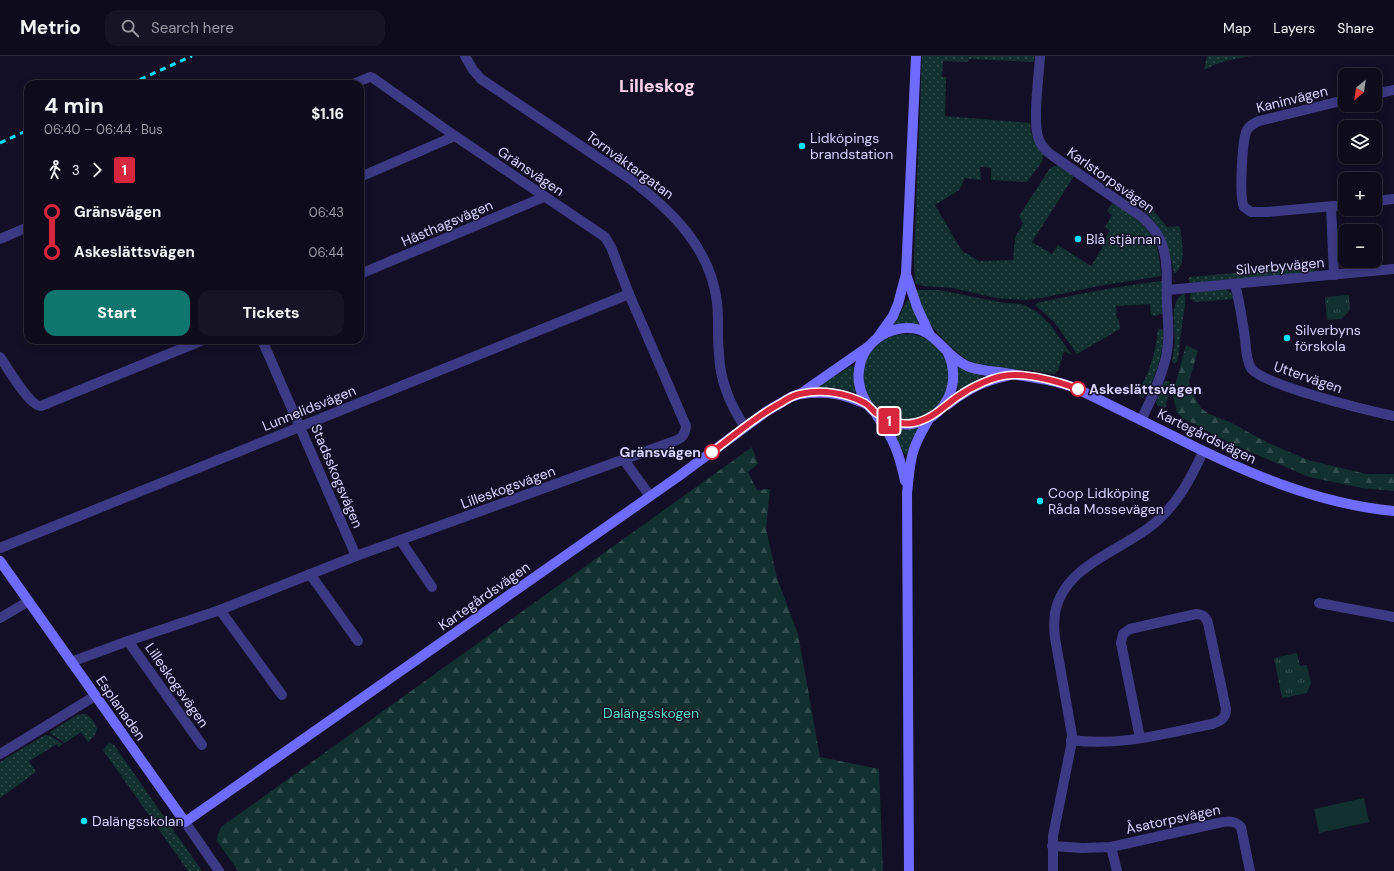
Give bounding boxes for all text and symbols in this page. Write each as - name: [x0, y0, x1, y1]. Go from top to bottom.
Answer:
- search box: [105, 10, 385, 46]
- text: Metrio: [20, 15, 81, 40]
- icon: search: [119, 17, 141, 39]
- text: Search here: [151, 18, 234, 38]
- text: Map: [1223, 19, 1251, 37]
- text: Layers: [1273, 19, 1315, 37]
- text: Share: [1337, 19, 1374, 37]
- north arrow: [1338, 68, 1382, 112]
- map controls: [1338, 68, 1382, 268]
- district label: Lilleskog: [619, 74, 695, 98]
- street label: Kaninvägen: [1254, 81, 1330, 117]
- text: 4 min: [44, 91, 104, 120]
- text: $1.16: [311, 104, 344, 124]
- button: layers: [1338, 120, 1382, 164]
- text: 06:40 – 06:44 · Bus: [44, 121, 163, 138]
- street label: Tornväktargatan: [583, 127, 677, 203]
- place label: Lidköpings brandstation: [810, 129, 893, 163]
- marker: Lidköpings brandstation: [797, 141, 807, 151]
- street label: Gränsvägen: [494, 142, 568, 200]
- street label: Karlstorpsvägen: [1064, 143, 1158, 217]
- icon: walk: [44, 159, 66, 181]
- icon: forward: [86, 159, 108, 181]
- text: 1: [122, 161, 127, 179]
- text: 3: [72, 162, 80, 179]
- button: +: [1338, 172, 1382, 216]
- street label: Hästhagsvägen: [399, 196, 495, 250]
- text: Gränsvägen: [74, 202, 161, 222]
- text: 06:43: [309, 204, 344, 221]
- button: −: [1338, 224, 1382, 268]
- place label: Blå stjärnan: [1086, 230, 1161, 248]
- marker: Blå stjärnan: [1073, 234, 1083, 244]
- text: Askeslättsvägen: [74, 242, 195, 262]
- text: 06:44: [309, 244, 344, 261]
- street label: Silverbyvägen: [1235, 253, 1325, 279]
- button: Start: [44, 290, 190, 336]
- button: Tickets: [198, 290, 344, 336]
- place label: Silverbyns förskola: [1295, 321, 1361, 355]
- marker: Silverbyns förskola: [1282, 333, 1292, 343]
- street label: Uttervägen: [1271, 357, 1345, 397]
- place label: Askeslättsvägen: [1089, 380, 1202, 398]
- street label: Lunnelidsvägen: [260, 381, 358, 435]
- marker: Askeslättsvägen: [1070, 381, 1086, 397]
- street label: Kartegårdsvägen: [1155, 404, 1259, 468]
- line badge: 1: [876, 408, 902, 434]
- text: 1: [886, 412, 892, 430]
- street label: Stadsskogsvägen: [307, 421, 367, 531]
- place label: Gränsvägen: [620, 443, 701, 461]
- marker: Gränsvägen: [704, 444, 720, 460]
- street label: Lilleskogsvägen: [458, 462, 558, 512]
- place label: Coop Lidköping Råda Mossevägen: [1048, 484, 1164, 518]
- marker: Coop Lidköping Råda Mossevägen: [1035, 496, 1045, 506]
- street label: Kartegårdsvägen: [435, 558, 533, 634]
- street label: Lilleskogsvägen: [141, 639, 213, 731]
- street label: Esplanaden: [92, 672, 150, 744]
- park label: Dalängsskogen: [603, 704, 699, 722]
- street label: Åsatorpsvägen: [1124, 800, 1222, 838]
- place label: Dalängsskolan: [92, 812, 184, 830]
- marker: Dalängsskolan: [79, 816, 89, 826]

